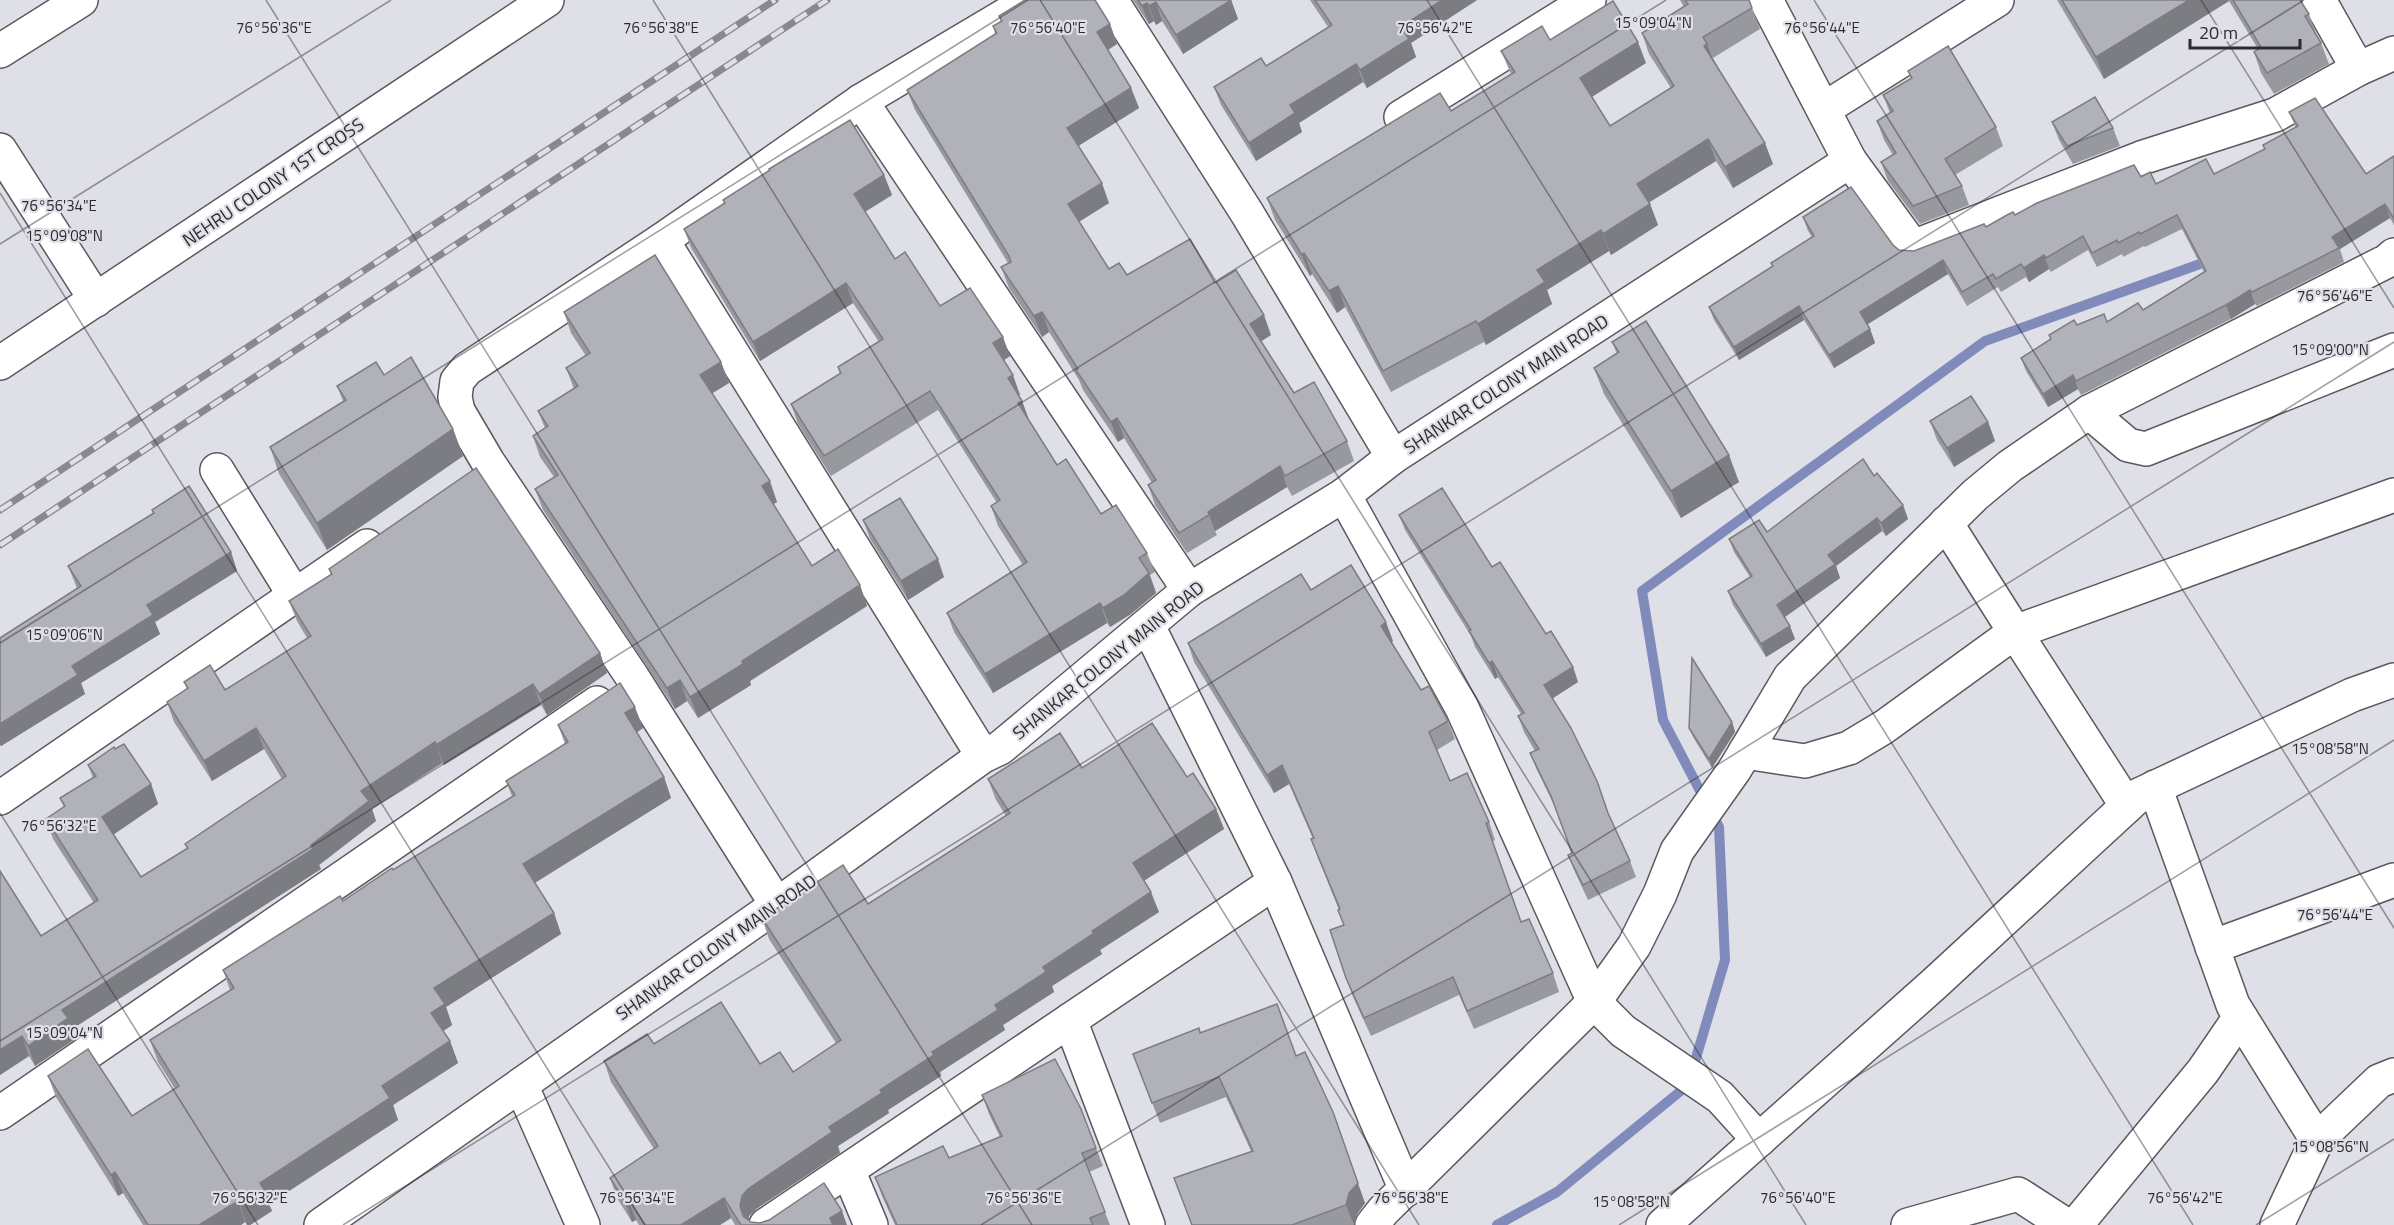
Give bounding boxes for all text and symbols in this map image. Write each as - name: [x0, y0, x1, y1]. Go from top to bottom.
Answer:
- text: 15°09'04"N: [1614, 11, 1692, 34]
- scale bar: [2190, 12, 2300, 50]
- text: 76°56'36"E: [236, 16, 312, 39]
- text: 76°56'38"E: [623, 16, 699, 39]
- text: 76°56'40"E: [1010, 16, 1086, 39]
- text: 76°56'42"E: [1397, 16, 1473, 39]
- text: 76°56'44"E: [1784, 16, 1860, 39]
- text: 20 m: [2199, 19, 2238, 46]
- street label: NEHRU COLONY 1ST CROSS: [177, 111, 369, 253]
- text: 76°56'34"E: [21, 194, 97, 217]
- text: 15°09'08"N: [25, 224, 103, 247]
- text: 76°56'46"E: [2297, 284, 2373, 307]
- street label: SHANKAR COLONY MAIN ROAD: [1398, 307, 1614, 461]
- text: 15°09'00"N: [2291, 338, 2369, 361]
- street label: SHANKAR COLONY MAIN ROAD: [1006, 574, 1210, 746]
- text: 15°09'06"N: [25, 623, 103, 646]
- text: 15°08'58"N: [2291, 737, 2369, 760]
- text: 76°56'32"E: [21, 814, 97, 837]
- street label: SHANKAR COLONY MAIN ROAD: [610, 867, 822, 1027]
- text: 76°56'44"E: [2297, 903, 2373, 926]
- text: 15°09'04"N: [25, 1021, 103, 1044]
- text: 15°08'56"N: [2291, 1135, 2369, 1158]
- text: 76°56'32"E: [212, 1186, 288, 1209]
- text: 76°56'34"E: [599, 1186, 675, 1209]
- text: 76°56'36"E: [986, 1186, 1062, 1209]
- text: 76°56'38"E: [1373, 1186, 1449, 1209]
- text: 76°56'40"E: [1760, 1186, 1836, 1209]
- text: 76°56'42"E: [2147, 1186, 2223, 1209]
- text: 15°08'58"N: [1592, 1190, 1670, 1213]

